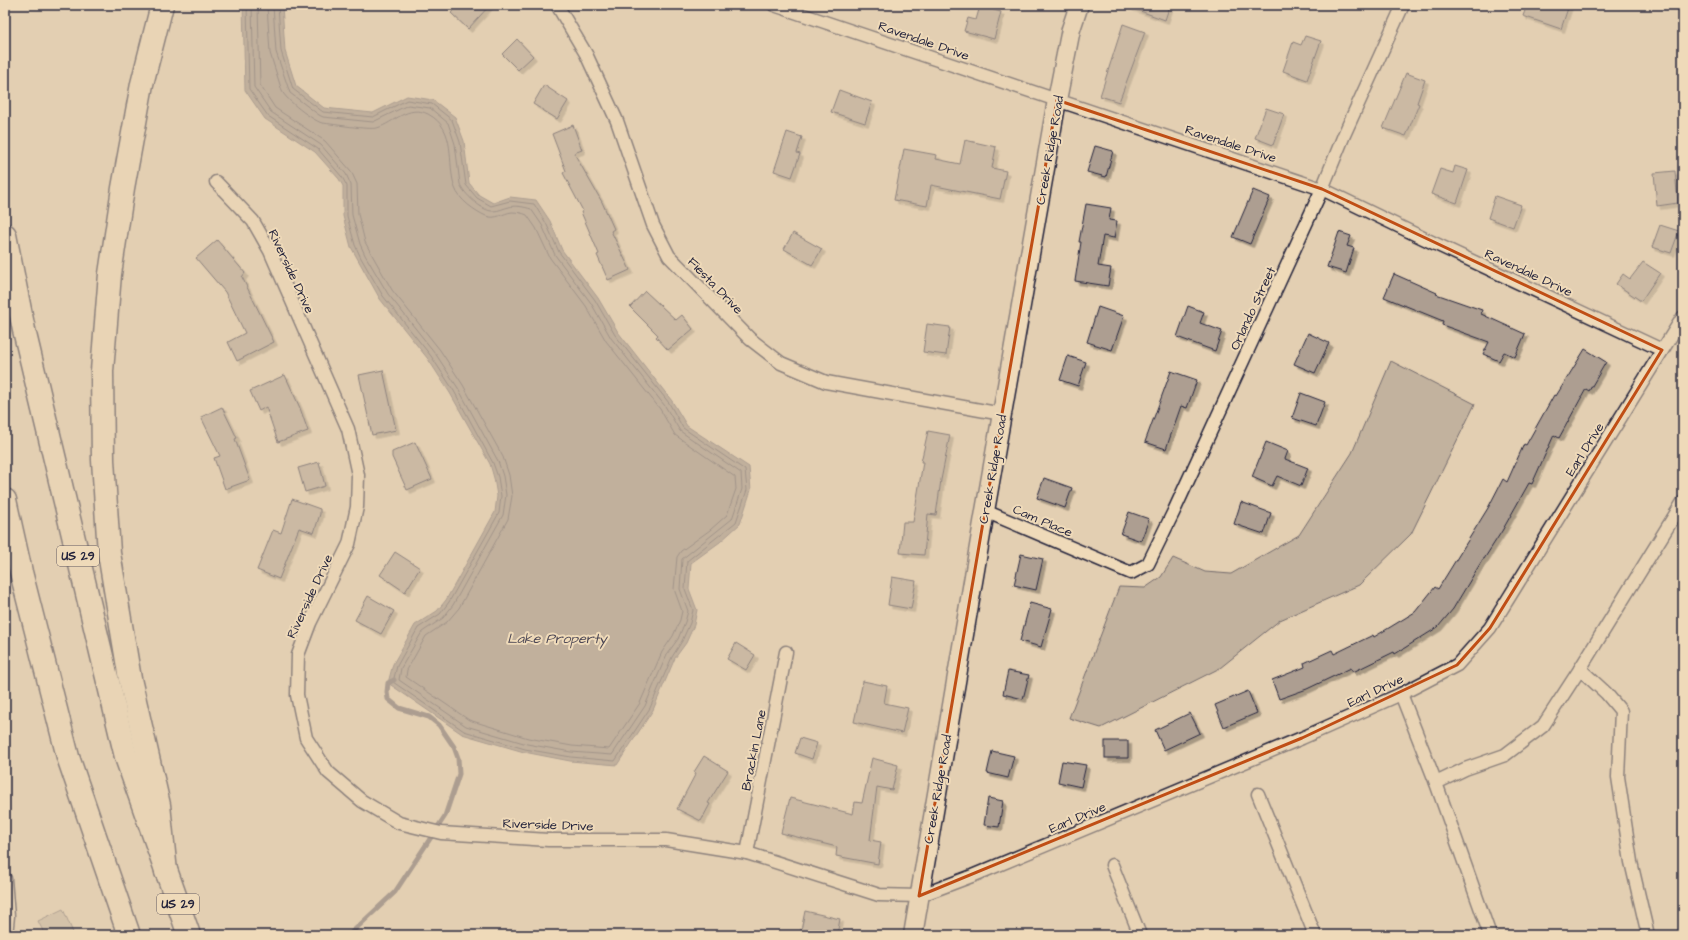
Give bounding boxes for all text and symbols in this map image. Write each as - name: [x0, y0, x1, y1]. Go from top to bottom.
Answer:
- street label: Ravendale Drive: [876, 17, 972, 65]
- street label: Creek Ridge Road: [1032, 94, 1069, 206]
- street label: Ravendale Drive: [1183, 121, 1279, 167]
- street label: Riverside Drive: [264, 226, 318, 316]
- street label: Ravendale Drive: [1482, 245, 1575, 301]
- street label: Fiesta Drive: [683, 253, 747, 318]
- street label: Orlando Street: [1226, 263, 1280, 353]
- street label: Creek Ridge Road: [975, 413, 1012, 525]
- street label: Earl Drive: [1561, 419, 1608, 480]
- street label: Cam Place: [1010, 500, 1075, 542]
- road number: US 29: [57, 546, 99, 566]
- street label: Riverside Drive: [283, 551, 337, 641]
- water label: Lake Property: [507, 629, 608, 649]
- street label: Earl Drive: [1344, 670, 1406, 712]
- street label: Brackin Lane: [737, 708, 771, 792]
- street label: Creek Ridge Road: [920, 733, 957, 845]
- street label: Earl Drive: [1046, 798, 1109, 838]
- street label: Riverside Drive: [502, 814, 594, 836]
- road number: US 29: [157, 894, 199, 914]

